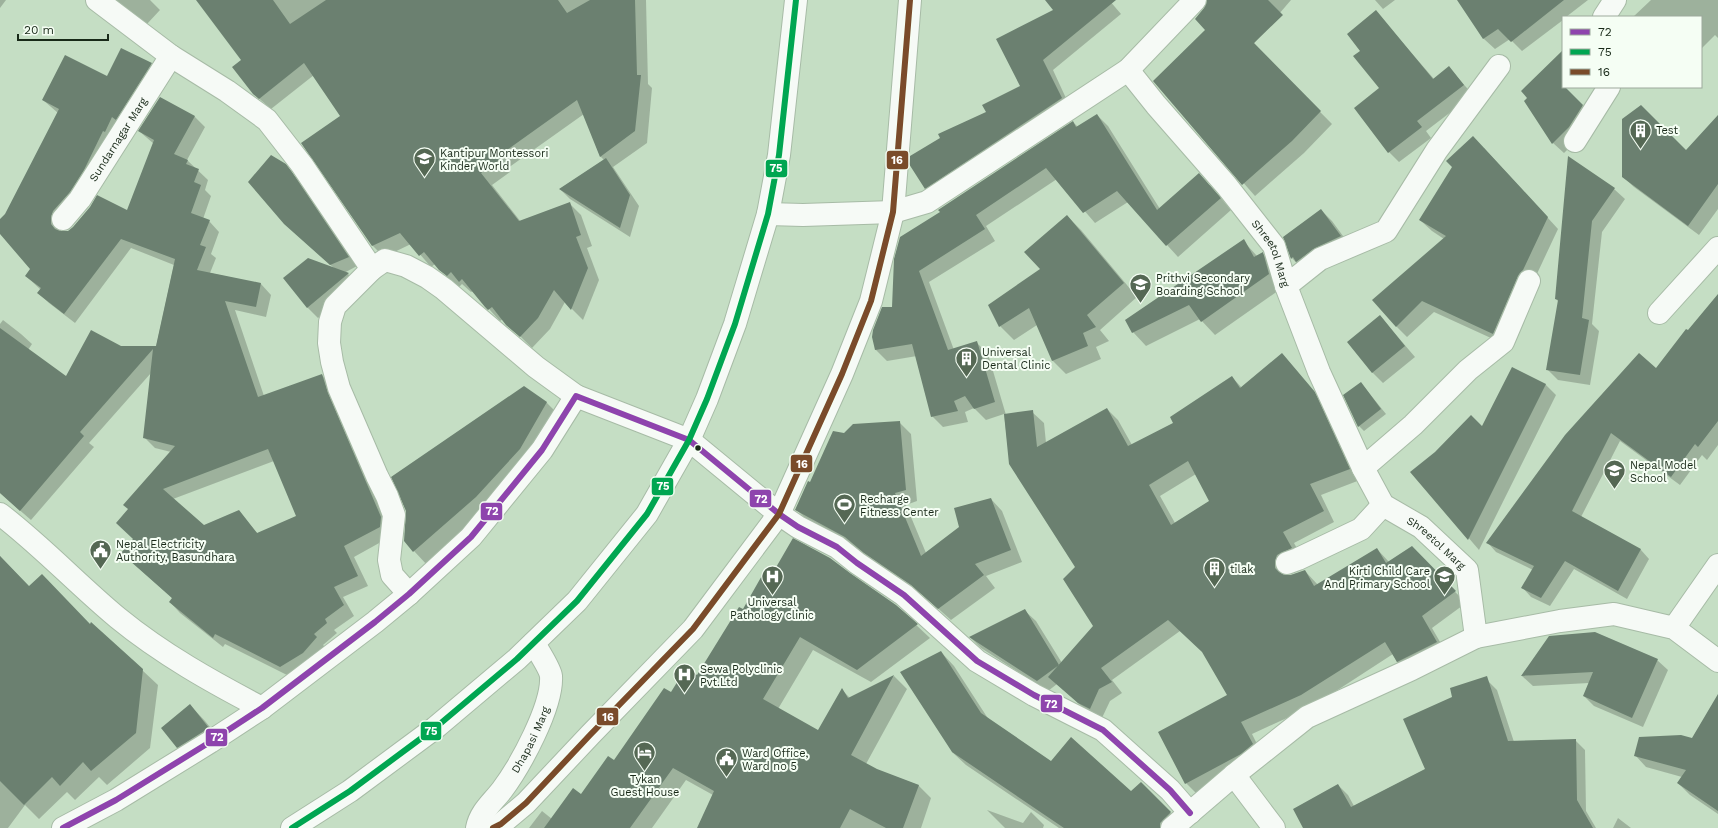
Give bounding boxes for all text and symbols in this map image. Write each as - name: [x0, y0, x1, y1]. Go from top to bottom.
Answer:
- scale bar: [18, 16, 108, 42]
- legend: [1562, 16, 1702, 88]
- text: 20 m: [24, 23, 54, 37]
- text: 72: [1598, 25, 1612, 39]
- text: 75: [1598, 45, 1612, 59]
- text: 16: [1598, 65, 1610, 79]
- street label: Sundarnagar Marg: [86, 95, 150, 184]
- building icon: Test: [1627, 117, 1653, 150]
- place label: Test: [1656, 124, 1679, 137]
- school or university icon: Kantipur Montessori Kinder World: [411, 146, 437, 179]
- place label: Kantipur Montessori Kinder World: [440, 147, 549, 173]
- line badge: 16: [886, 150, 909, 170]
- text: 16: [891, 154, 903, 167]
- line badge: 75: [765, 159, 788, 178]
- text: 75: [770, 162, 782, 175]
- street label: Shreetol Marg: [1249, 217, 1292, 289]
- school or university icon: Prithvi Secondary Boarding School: [1128, 271, 1154, 304]
- place label: Prithvi Secondary Boarding School: [1156, 272, 1250, 298]
- building icon: Universal Dental Clinic: [953, 345, 979, 378]
- place label: Universal Dental Clinic: [982, 346, 1050, 372]
- unlabelled marker: [693, 443, 703, 453]
- line badge: 16: [790, 454, 813, 473]
- text: 16: [796, 458, 808, 471]
- school or university icon: Nepal Model School: [1602, 458, 1628, 491]
- place label: Nepal Model School: [1630, 459, 1697, 485]
- line badge: 75: [651, 477, 674, 496]
- text: 75: [657, 480, 669, 493]
- line badge: 72: [749, 489, 772, 508]
- sports icon: Recharge Fitness Center: [831, 492, 857, 525]
- text: 72: [754, 493, 768, 506]
- place label: Recharge Fitness Center: [860, 493, 939, 519]
- line badge: 72: [480, 502, 503, 521]
- text: 72: [485, 505, 499, 518]
- street label: Shreetol Marg: [1404, 514, 1469, 572]
- public building icon: Nepal Electricity Authority, Basundhara: [87, 537, 113, 570]
- place label: Nepal Electricity Authority, Basundhara: [116, 538, 235, 564]
- building icon: tilak: [1201, 556, 1227, 589]
- hospital icon: Universal Pathology clinic: [759, 563, 785, 596]
- place label: tilak: [1230, 563, 1253, 576]
- school or university icon: Kirti Child Care And Primary School: [1432, 564, 1458, 597]
- place label: Kirti Child Care And Primary School: [1324, 565, 1431, 591]
- place label: Universal Pathology clinic: [730, 596, 814, 622]
- hospital icon: Sewa Polyclinic Pvt.Ltd: [671, 662, 697, 695]
- place label: Sewa Polyclinic Pvt.Ltd: [700, 663, 782, 689]
- line badge: 72: [1040, 694, 1063, 713]
- text: 72: [1044, 698, 1058, 711]
- street label: Dhapasi Marg: [509, 705, 552, 775]
- line badge: 16: [596, 707, 619, 726]
- text: 16: [602, 711, 614, 724]
- line badge: 75: [420, 721, 442, 741]
- text: 75: [425, 725, 437, 738]
- line badge: 72: [205, 728, 228, 747]
- text: 72: [210, 731, 224, 744]
- hotel icon: Tykan Guest House: [632, 740, 658, 773]
- public building icon: Ward Office, Ward no 5: [714, 746, 740, 779]
- place label: Ward Office, Ward no 5: [742, 747, 809, 773]
- place label: Tykan Guest House: [611, 773, 679, 799]

